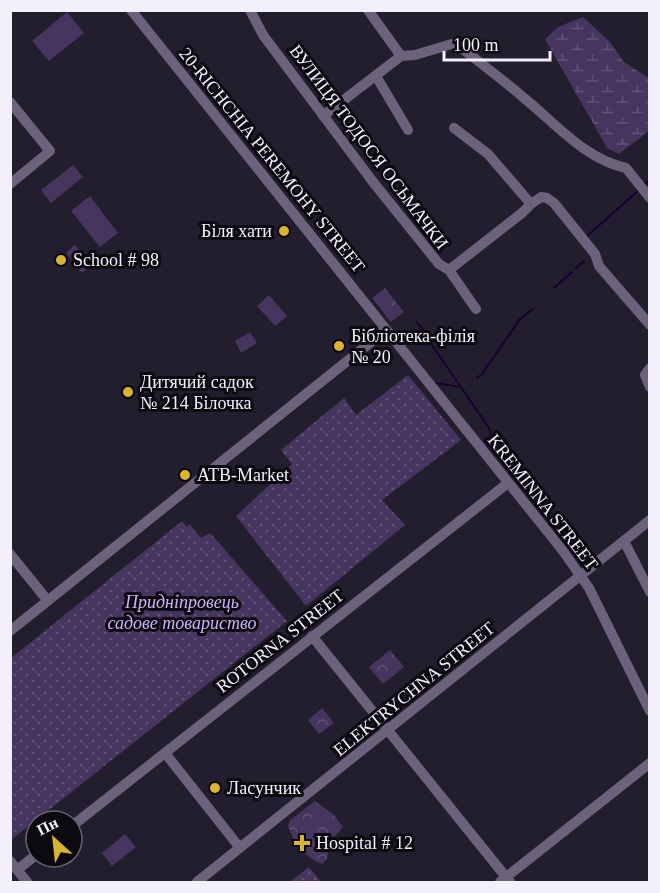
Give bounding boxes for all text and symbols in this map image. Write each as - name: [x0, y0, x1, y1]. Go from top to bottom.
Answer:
- scale bar: [444, 24, 550, 62]
- text: 100 m: [453, 35, 499, 55]
- street label: ВУЛИЦЯ ТОДОСЯ ОСЬМАЧКИ: [286, 41, 452, 253]
- street label: 20-RICHCHIA PEREMOHY STREET: [175, 44, 369, 276]
- place label: Біля хати: [201, 221, 272, 241]
- marker: Біля хати: [277, 224, 291, 238]
- place label: School # 98: [73, 250, 159, 270]
- marker: School # 98: [54, 253, 68, 267]
- place label: Бібліотека-філія № 20: [351, 326, 475, 367]
- marker: Бібліотека-філія № 20: [332, 339, 346, 353]
- place label: Дитячий садок № 214 Білочка: [140, 372, 254, 413]
- marker: Дитячий садок № 214 Білочка: [121, 385, 135, 399]
- street label: KREMINNA STREET: [484, 430, 602, 574]
- place label: ATB-Market: [197, 465, 289, 485]
- marker: ATB-Market: [178, 468, 192, 482]
- street label: ROTORNA STREET: [212, 585, 348, 697]
- park label: Придніпровець садове товариство: [107, 592, 257, 633]
- street label: ELEKTRYCHNA STREET: [329, 618, 499, 760]
- place label: Ласунчик: [227, 778, 301, 798]
- marker: Ласунчик: [208, 781, 222, 795]
- north arrow: [24, 809, 84, 869]
- text: Пн: [34, 814, 61, 839]
- place label: Hospital # 12: [316, 833, 413, 853]
- marker: Hospital # 12: [293, 834, 311, 852]

